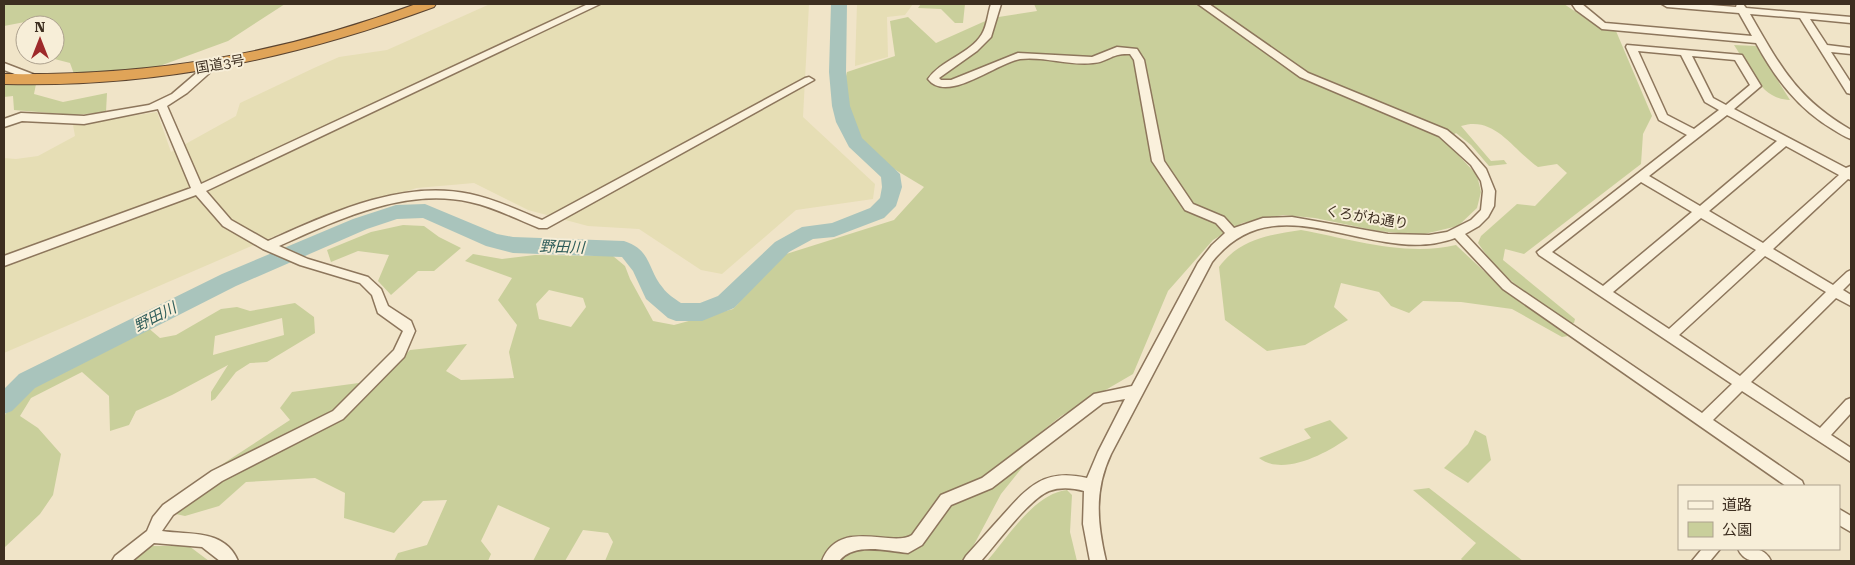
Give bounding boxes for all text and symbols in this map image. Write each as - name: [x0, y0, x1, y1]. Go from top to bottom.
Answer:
- north arrow: [15, 15, 65, 65]
- text: N: [35, 19, 46, 35]
- street label: 国道3号: [194, 52, 246, 76]
- street label: くろがね通り: [1324, 203, 1410, 231]
- water label: 野田川: [539, 237, 587, 257]
- water label: 野田川: [131, 298, 181, 335]
- legend: [1678, 485, 1840, 550]
- text: 道路: [1722, 496, 1752, 514]
- text: 公園: [1722, 521, 1752, 539]

